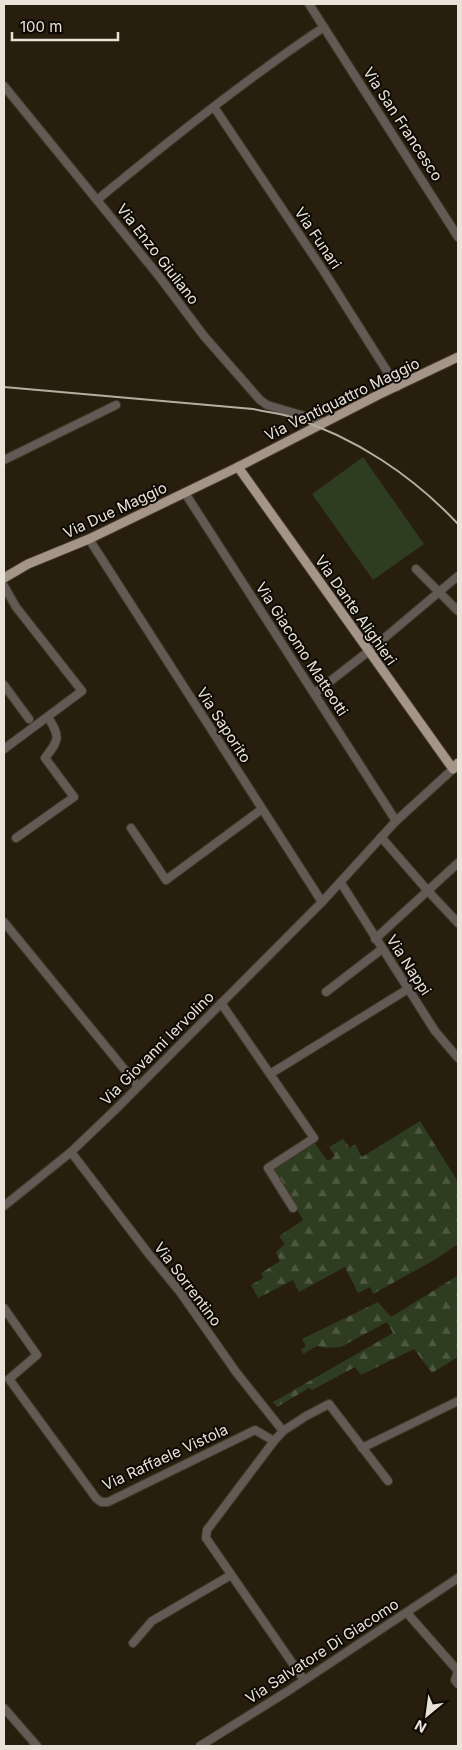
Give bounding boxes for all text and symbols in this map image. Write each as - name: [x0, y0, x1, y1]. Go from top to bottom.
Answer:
- scale bar: [12, 10, 119, 42]
- text: 100 m: [20, 17, 62, 36]
- street label: Via San Francesco: [359, 64, 447, 184]
- street label: Via Enzo Giuliano: [113, 200, 203, 308]
- street label: Via Funari: [290, 203, 346, 273]
- street label: Via Ventiquattro Maggio: [261, 353, 423, 445]
- street label: Via Due Maggio: [60, 478, 170, 542]
- street label: Via Dante Alighieri: [311, 551, 401, 669]
- street label: Via Giacomo Matteotti: [252, 578, 352, 720]
- street label: Via Saporito: [193, 684, 255, 766]
- street label: Via Nappi: [382, 931, 436, 999]
- street label: Via Giovanni Iervolino: [96, 987, 218, 1109]
- street label: Via Sorrentino: [150, 1238, 226, 1330]
- street label: Via Raffaele Vistola: [99, 1420, 231, 1494]
- street label: Via Salvatore Di Giacomo: [242, 1594, 402, 1708]
- north arrow: [402, 1690, 452, 1740]
- text: N: [412, 1717, 429, 1737]

